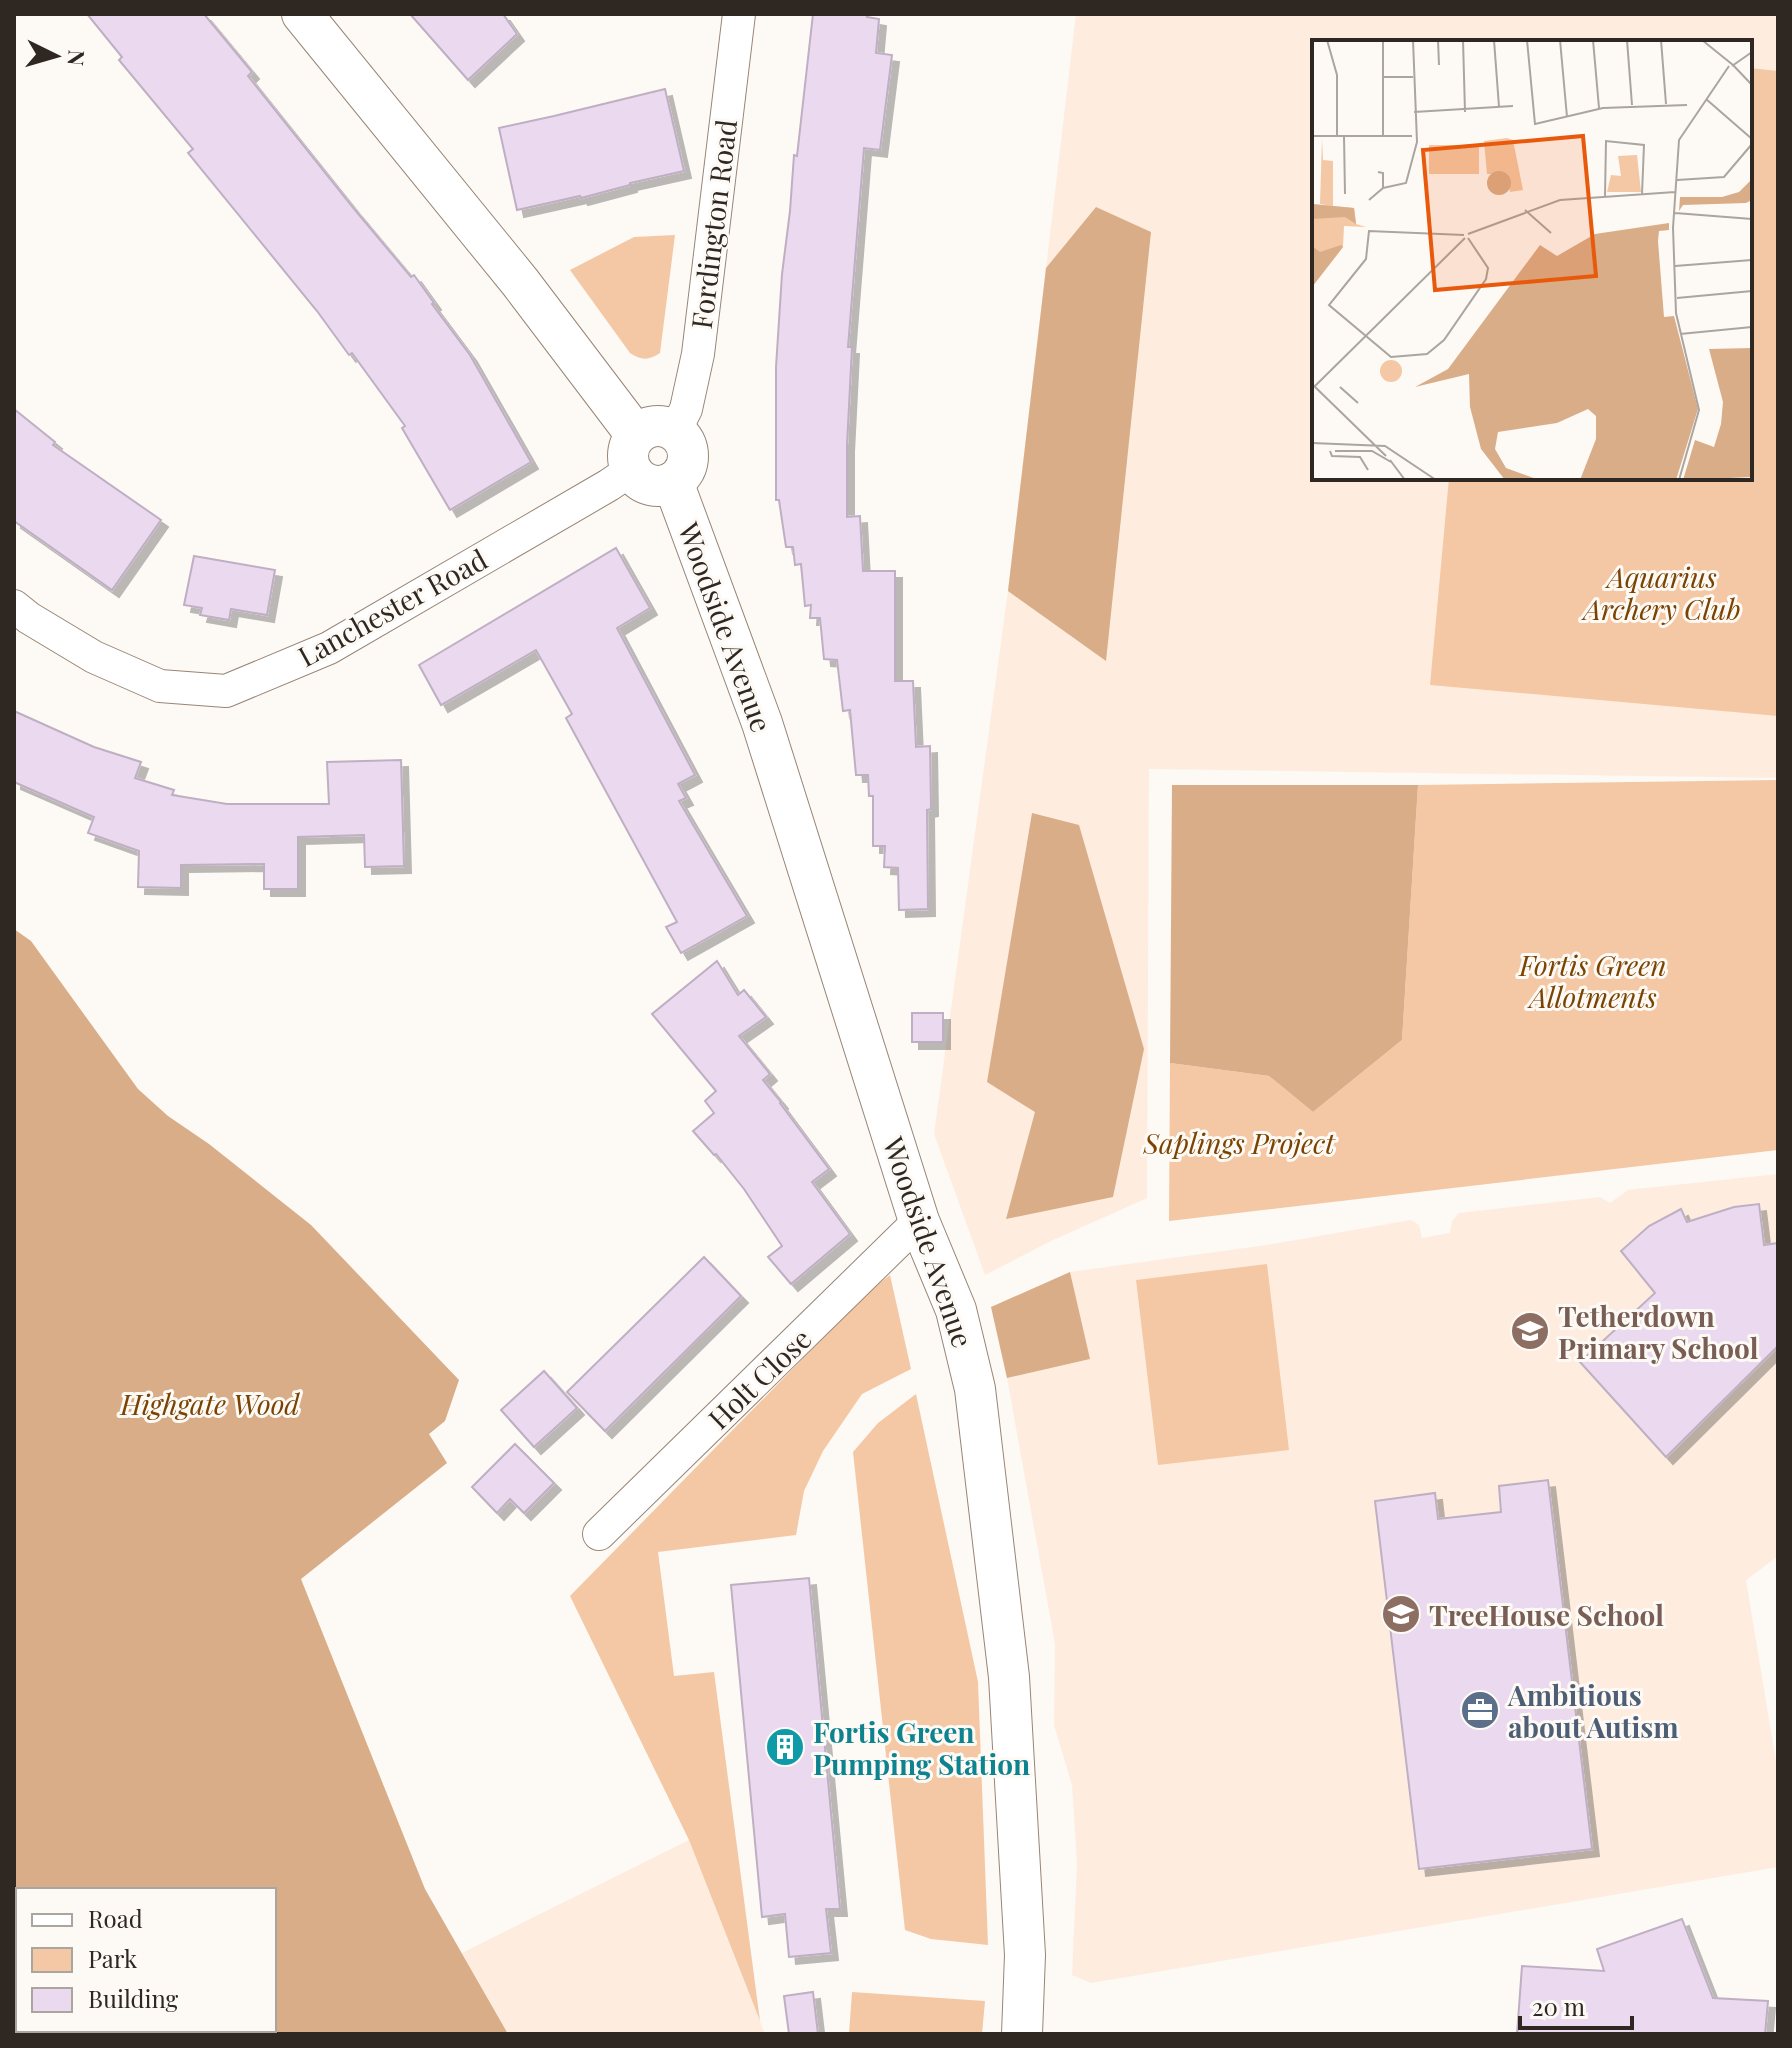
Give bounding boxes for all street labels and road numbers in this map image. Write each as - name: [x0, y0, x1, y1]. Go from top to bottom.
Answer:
- street label: Fordington Road: [682, 117, 744, 331]
- street label: Woodside Avenue: [671, 516, 781, 737]
- street label: Lanchester Road: [291, 540, 493, 674]
- street label: Woodside Avenue: [875, 1131, 982, 1352]
- street label: Holt Close: [700, 1320, 818, 1436]

